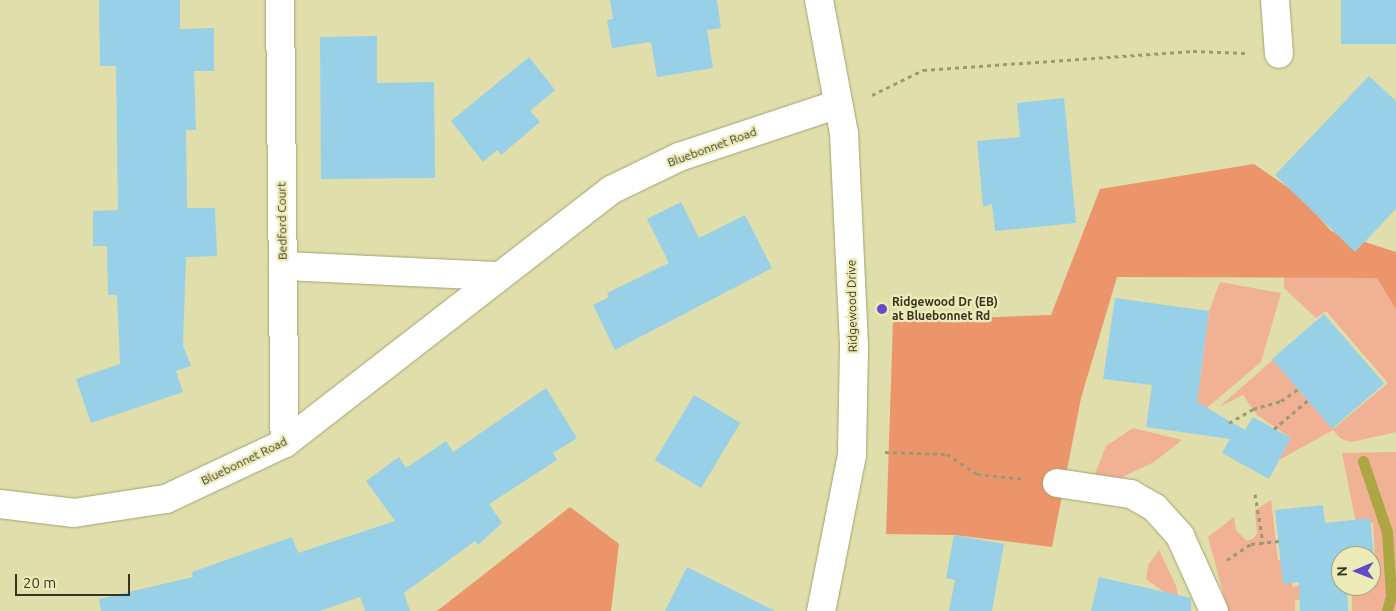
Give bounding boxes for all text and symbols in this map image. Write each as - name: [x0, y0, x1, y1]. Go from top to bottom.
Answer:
- street label: Bluebonnet Road: [665, 124, 759, 170]
- street label: Bedford Court: [274, 182, 290, 260]
- street label: Ridgewood Drive: [844, 260, 860, 352]
- place label: Ridgewood Dr (EB) at Bluebonnet Rd: [892, 295, 998, 323]
- marker: Ridgewood Dr (EB) at Bluebonnet Rd: [876, 303, 888, 315]
- street label: Bluebonnet Road: [199, 434, 289, 488]
- north arrow: [1331, 546, 1381, 596]
- scale bar: [18, 564, 132, 596]
- text: N: [1334, 566, 1350, 577]
- text: 20 m: [23, 574, 56, 591]

